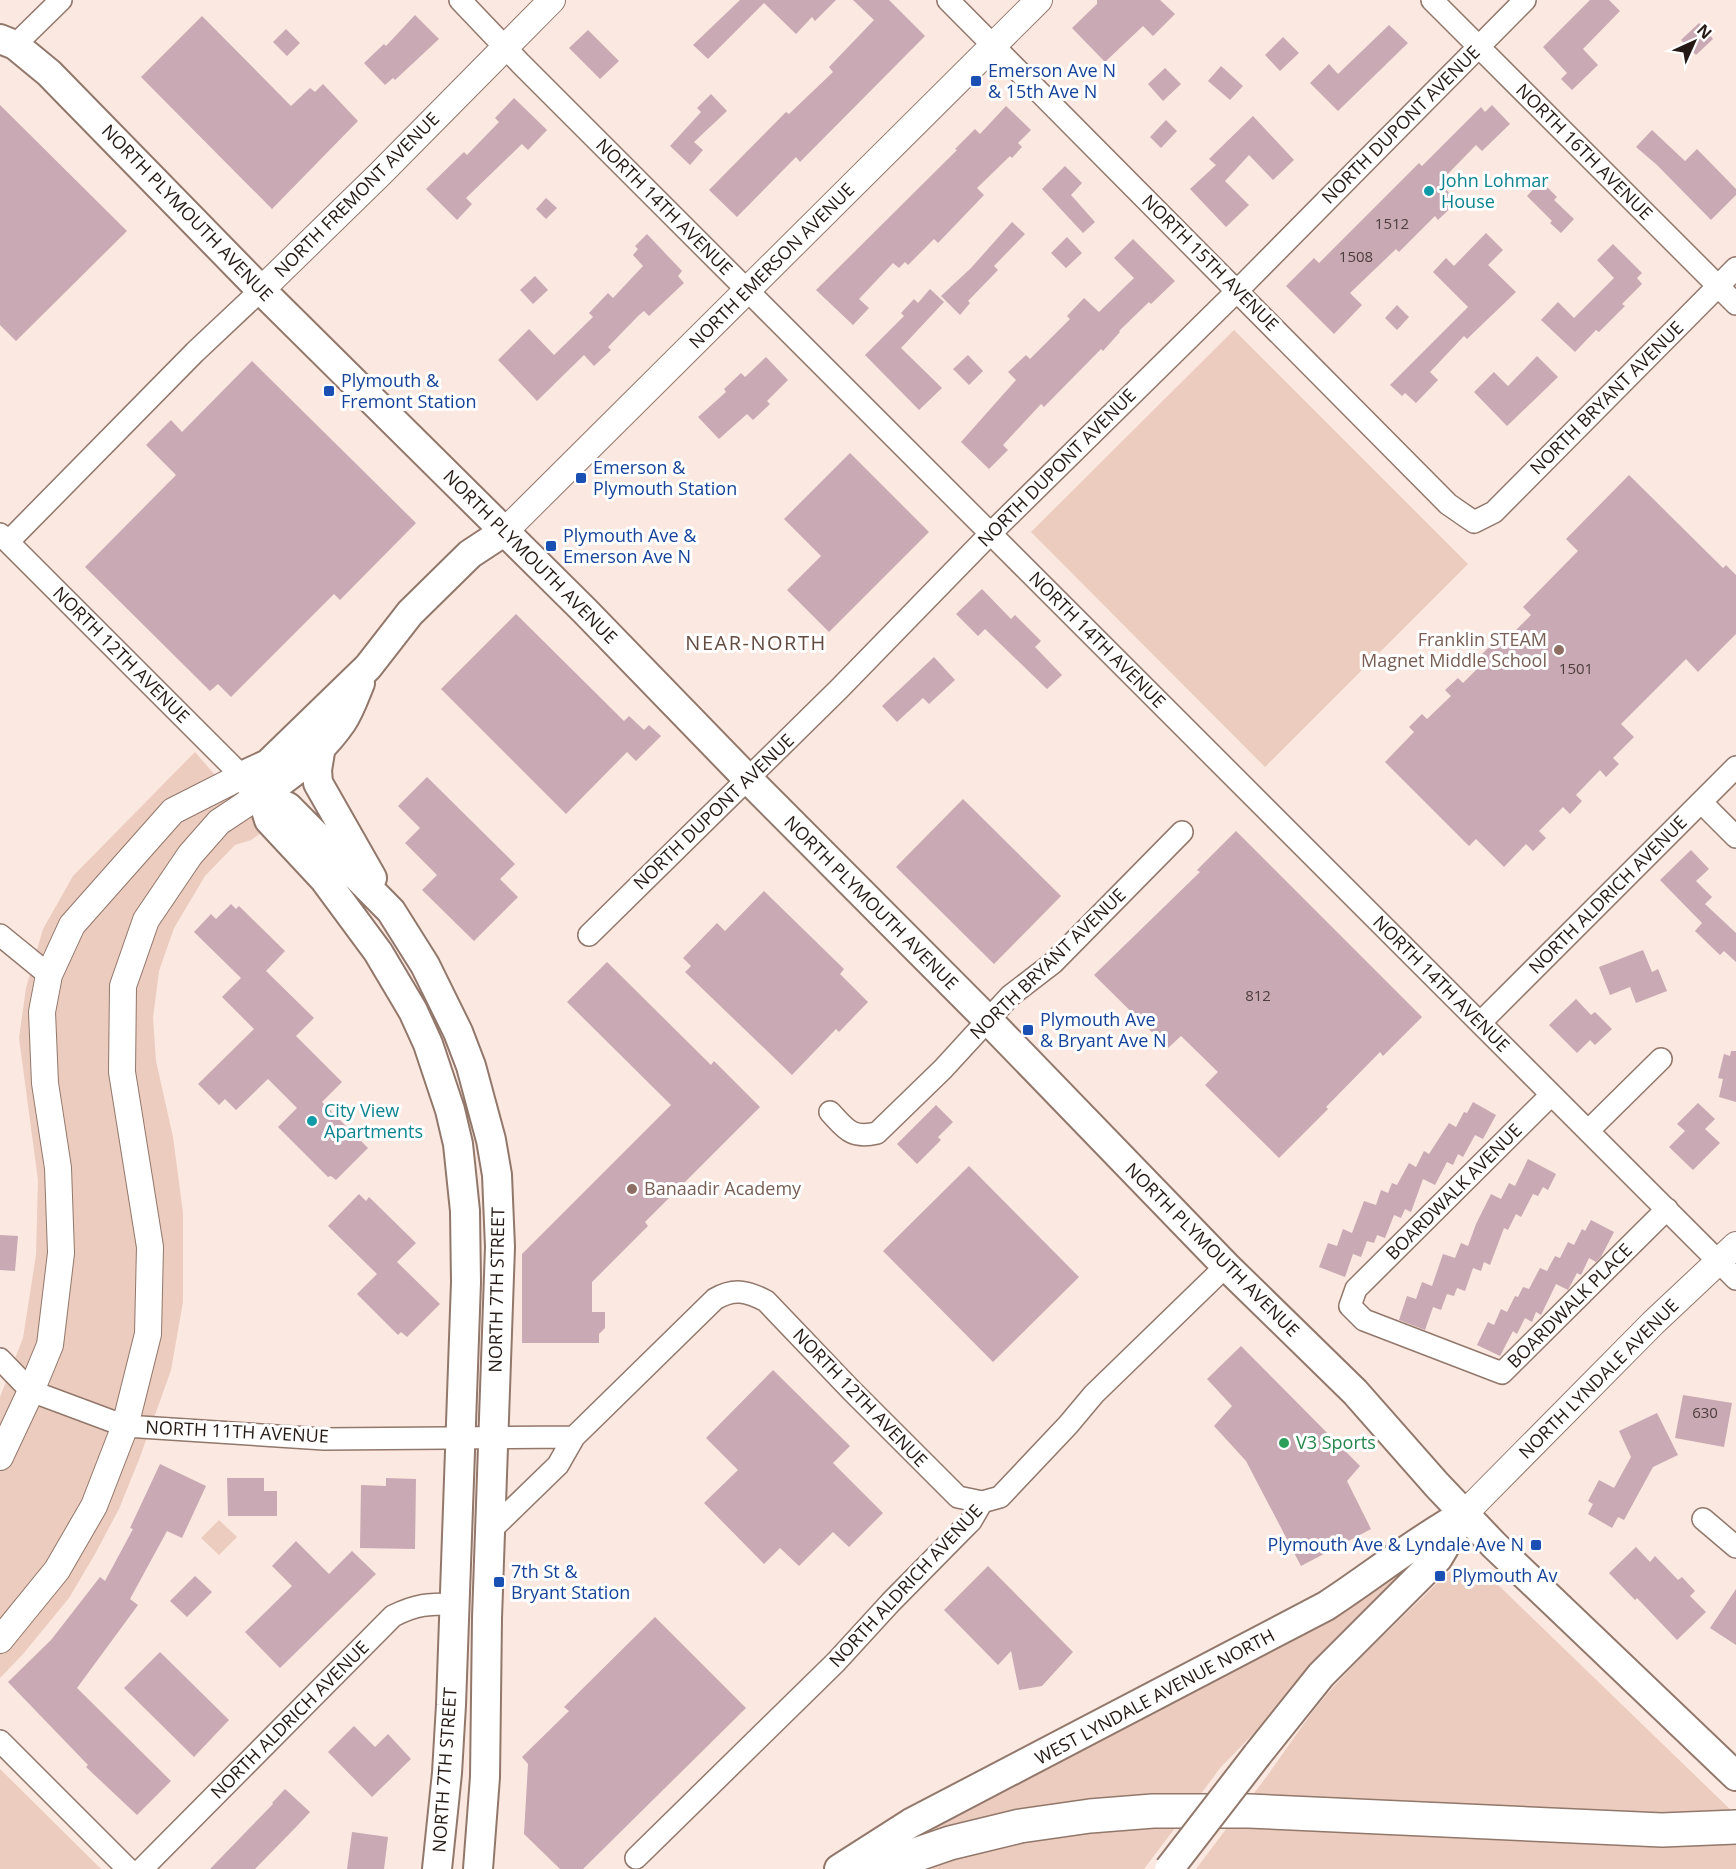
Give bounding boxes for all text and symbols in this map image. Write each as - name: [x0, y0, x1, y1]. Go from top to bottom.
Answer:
- north arrow: [1664, 12, 1724, 72]
- text: N: [1692, 19, 1717, 44]
- street label: NORTH DUPONT AVENUE: [1316, 40, 1485, 209]
- place label: Emerson Ave N & 15th Ave N: [988, 58, 1116, 103]
- marker: Emerson Ave N & 15th Ave N: [969, 74, 983, 88]
- street label: NORTH 16TH AVENUE: [1511, 78, 1658, 225]
- street label: NORTH FREMONT AVENUE: [269, 107, 444, 282]
- street label: NORTH PLYMOUTH AVENUE: [97, 119, 279, 306]
- street label: NORTH 14TH AVENUE: [591, 133, 738, 280]
- place label: John Lohmar House: [1439, 168, 1549, 213]
- street label: NORTH EMERSON AVENUE: [683, 177, 859, 353]
- marker: John Lohmar House: [1422, 184, 1436, 198]
- street label: NORTH 15TH AVENUE: [1137, 189, 1284, 336]
- house number: 1512: [1375, 213, 1409, 233]
- house number: 1508: [1339, 246, 1373, 266]
- street label: NORTH BRYANT AVENUE: [1524, 315, 1688, 479]
- place label: Plymouth & Fremont Station: [341, 368, 477, 413]
- street label: NORTH DUPONT AVENUE: [972, 383, 1141, 552]
- marker: Plymouth & Fremont Station: [322, 384, 336, 398]
- place label: Emerson & Plymouth Station: [593, 455, 737, 500]
- street label: NORTH PLYMOUTH AVENUE: [439, 464, 623, 648]
- marker: Emerson & Plymouth Station: [574, 471, 588, 485]
- place label: Plymouth Ave & Emerson Ave N: [563, 523, 697, 568]
- marker: Plymouth Ave & Emerson Ave N: [544, 539, 558, 553]
- street label: NORTH 14TH AVENUE: [1024, 566, 1171, 713]
- street label: NORTH 12TH AVENUE: [48, 581, 195, 728]
- place label: Franklin STEAM Magnet Middle School: [1361, 627, 1547, 672]
- district label: NEAR-NORTH: [685, 629, 827, 656]
- marker: Franklin STEAM Magnet Middle School: [1552, 643, 1566, 657]
- house number: 1501: [1559, 658, 1593, 678]
- street label: NORTH DUPONT AVENUE: [628, 728, 799, 894]
- street label: NORTH PLYMOUTH AVENUE: [780, 810, 964, 994]
- street label: NORTH ALDRICH AVENUE: [1523, 810, 1692, 979]
- street label: NORTH BRYANT AVENUE: [964, 883, 1130, 1044]
- street label: NORTH 14TH AVENUE: [1368, 910, 1515, 1057]
- house number: 812: [1245, 985, 1271, 1005]
- place label: Plymouth Ave & Bryant Ave N: [1040, 1007, 1167, 1052]
- marker: Plymouth Ave & Bryant Ave N: [1021, 1023, 1035, 1037]
- place label: City View Apartments: [324, 1098, 423, 1143]
- marker: City View Apartments: [305, 1114, 319, 1128]
- street label: BOARDWALK AVENUE: [1380, 1118, 1527, 1265]
- street label: NORTH PLYMOUTH AVENUE: [1121, 1157, 1305, 1341]
- place label: Banaadir Academy: [644, 1176, 802, 1200]
- marker: Banaadir Academy: [625, 1182, 639, 1196]
- street label: NORTH 7TH STREET: [483, 1207, 509, 1373]
- street label: BOARDWALK PLACE: [1502, 1238, 1637, 1373]
- street label: NORTH LYNDALE AVENUE: [1513, 1293, 1683, 1463]
- street label: NORTH 12TH AVENUE: [788, 1323, 933, 1472]
- house number: 630: [1692, 1402, 1718, 1422]
- street label: NORTH 11TH AVENUE: [145, 1414, 329, 1448]
- place label: V3 Sports: [1296, 1430, 1376, 1454]
- marker: V3 Sports: [1277, 1436, 1291, 1450]
- street label: NORTH ALDRICH AVENUE: [823, 1499, 987, 1672]
- place label: Plymouth Ave & Lyndale Ave N: [1268, 1532, 1524, 1556]
- marker: Plymouth Ave & Lyndale Ave N: [1529, 1538, 1543, 1552]
- place label: 7th St & Bryant Station: [511, 1559, 630, 1604]
- place label: Plymouth Av: [1452, 1563, 1557, 1587]
- marker: Plymouth Av: [1433, 1569, 1447, 1583]
- marker: 7th St & Bryant Station: [492, 1575, 506, 1589]
- street label: WEST LYNDALE AVENUE NORTH: [1031, 1623, 1278, 1770]
- street label: NORTH ALDRICH AVENUE: [205, 1635, 374, 1804]
- street label: NORTH 7TH STREET: [426, 1686, 462, 1853]

